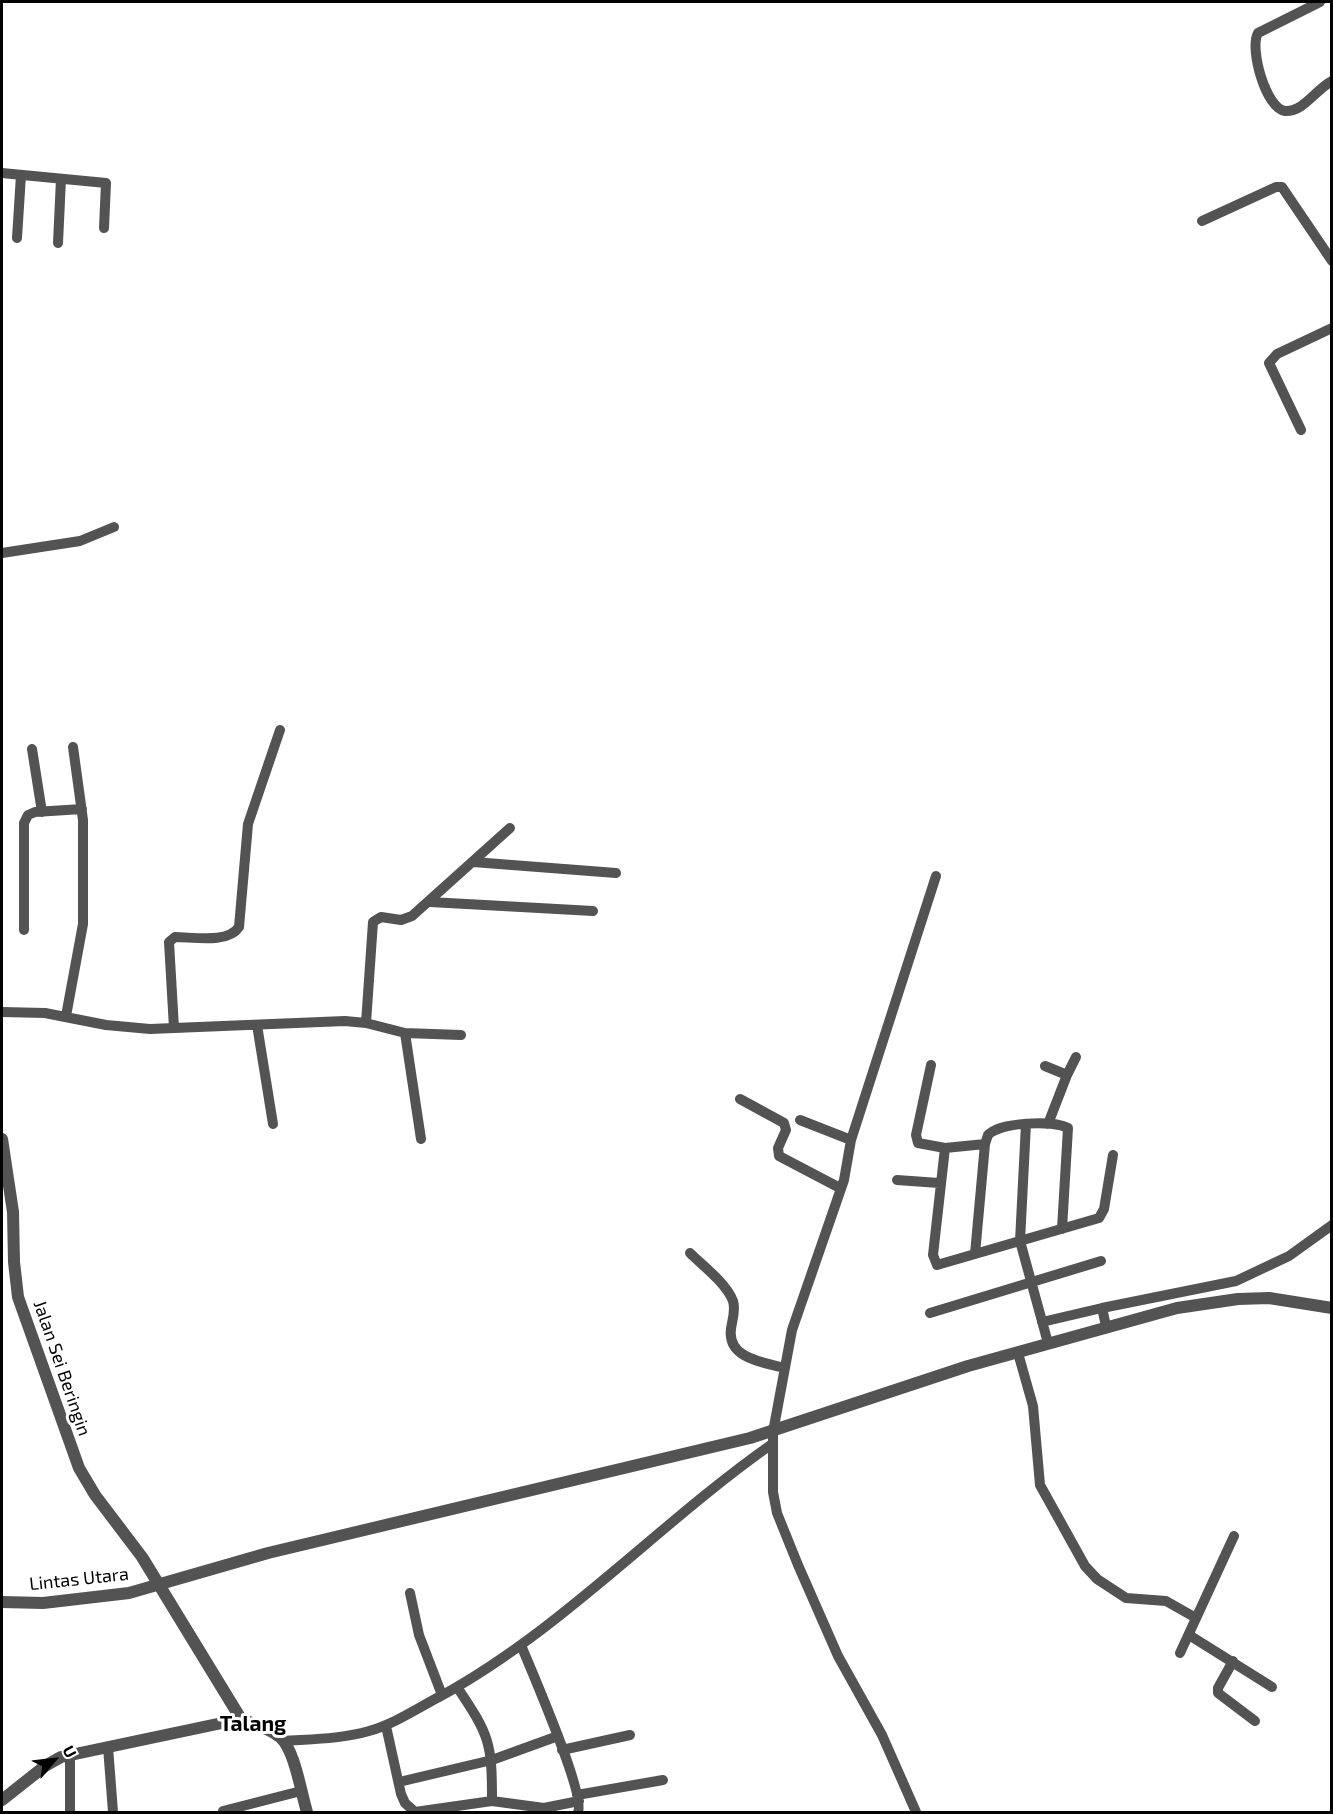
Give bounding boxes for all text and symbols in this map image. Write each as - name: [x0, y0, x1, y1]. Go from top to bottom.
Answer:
- street label: Jalan Sei Beringin: [29, 1297, 95, 1439]
- street label: Lintas Utara: [28, 1563, 130, 1595]
- district label: Talang: [220, 1711, 286, 1737]
- north arrow: [24, 1730, 84, 1790]
- text: U: [59, 1742, 81, 1761]

